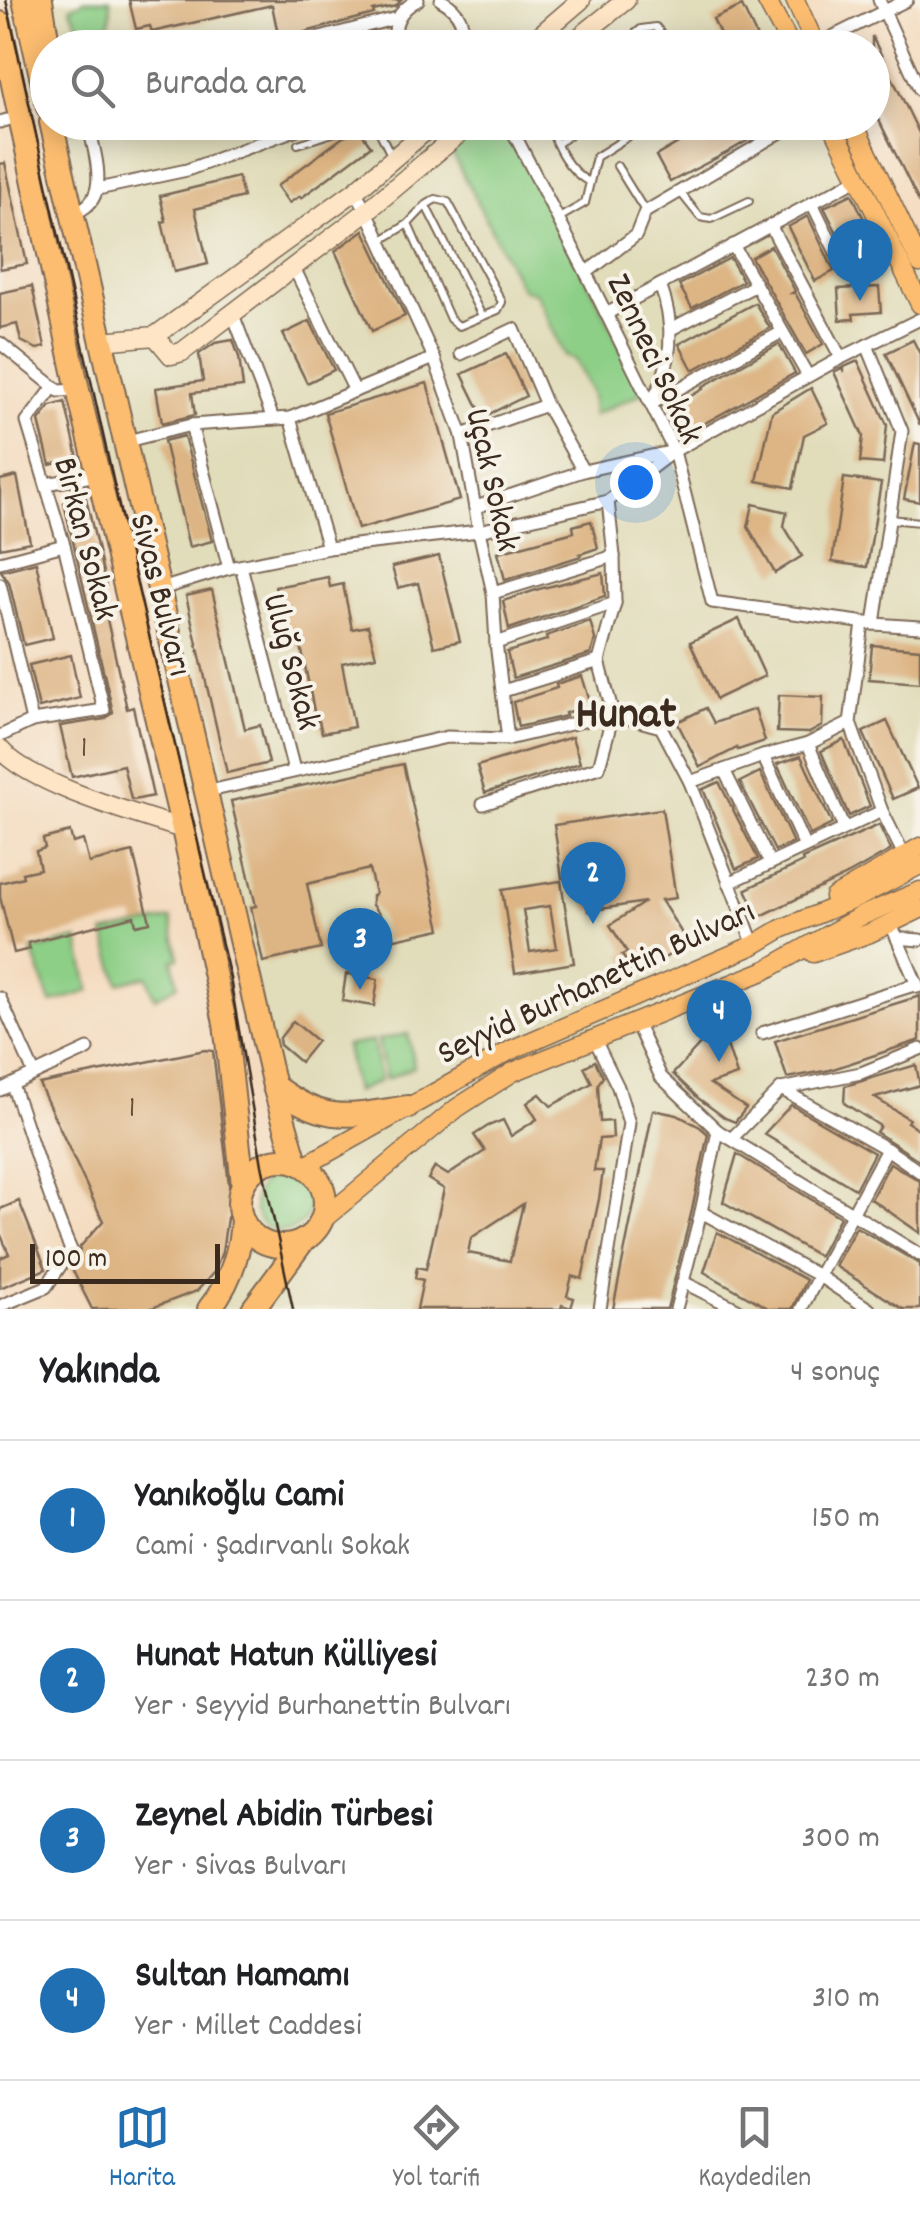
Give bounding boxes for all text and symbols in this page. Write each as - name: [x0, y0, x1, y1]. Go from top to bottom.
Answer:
- search box: [30, 30, 890, 140]
- icon: search: [65, 58, 120, 113]
- text: Burada ara: [145, 58, 305, 113]
- pin: 1: [828, 218, 892, 301]
- street label: Zenneci Sokak: [591, 267, 714, 454]
- street label: Uçak Sokak: [449, 403, 531, 557]
- street label: Birkan Sokak: [37, 452, 129, 626]
- your location: [610, 457, 661, 508]
- street label: Sivas Bulvarı: [114, 509, 202, 682]
- street label: Uluğ Sokak: [247, 588, 331, 736]
- district label: Hunat: [576, 685, 677, 749]
- house number: 1: [81, 729, 87, 772]
- pin: 2: [560, 842, 626, 924]
- street label: Seyyid Burhanettin Bulvarı: [430, 889, 764, 1080]
- pin: 3: [328, 908, 392, 990]
- pin: 4: [686, 980, 752, 1062]
- house number: 1: [129, 1089, 135, 1132]
- scale bar: [30, 1239, 220, 1284]
- text: 100 m: [45, 1241, 107, 1281]
- text: Yakında: [40, 1344, 159, 1404]
- text: 4 sonuç: [790, 1351, 880, 1397]
- text: Yanıkoğlu Cami: [135, 1470, 344, 1525]
- text: 1: [69, 1497, 76, 1543]
- text: 150 m: [811, 1497, 880, 1543]
- text: Cami · Şadırvanlı Sokak: [135, 1525, 410, 1571]
- text: Hunat Hatun Külliyesi: [135, 1630, 437, 1685]
- text: 2: [66, 1657, 79, 1703]
- text: 230 m: [805, 1657, 880, 1703]
- text: Yer · Seyyid Burhanettin Bulvarı: [135, 1685, 511, 1731]
- text: Zeynel Abidin Türbesi: [135, 1790, 433, 1845]
- text: 3: [65, 1817, 80, 1863]
- text: 300 m: [802, 1817, 880, 1863]
- text: Yer · Sivas Bulvarı: [135, 1845, 346, 1891]
- text: Sultan Hamamı: [135, 1950, 350, 2005]
- text: 4: [66, 1977, 79, 2023]
- text: 310 m: [812, 1977, 880, 2023]
- text: Yer · Millet Caddesi: [135, 2005, 362, 2051]
- tab: Harita: [109, 2100, 175, 2200]
- tab: Yol tarifi: [393, 2100, 481, 2200]
- tab: Kaydedilen: [698, 2100, 811, 2200]

